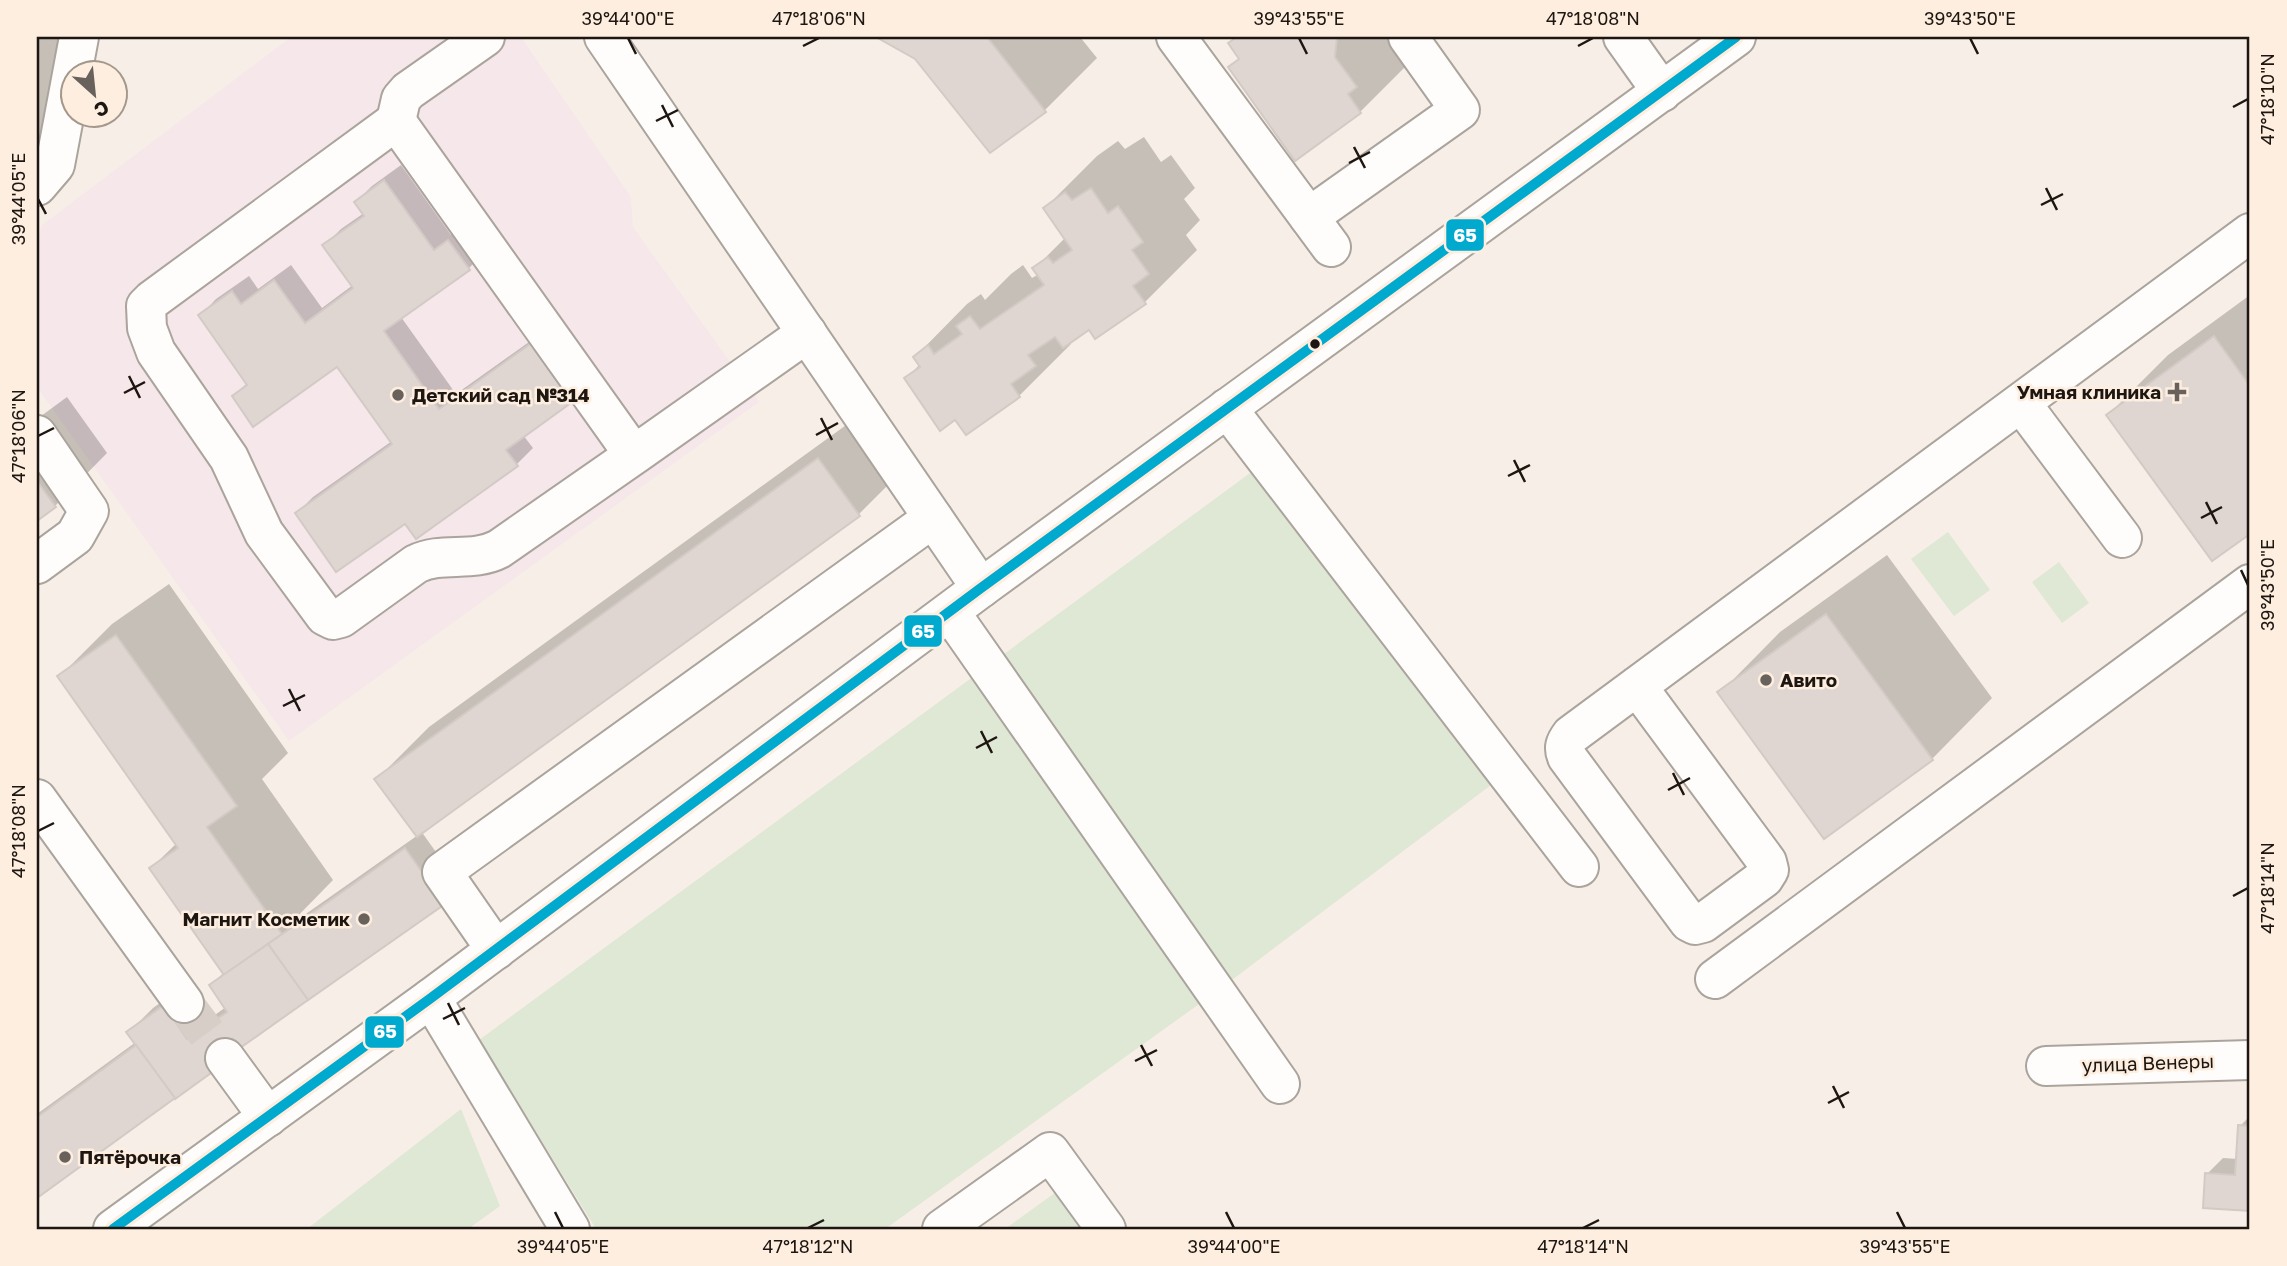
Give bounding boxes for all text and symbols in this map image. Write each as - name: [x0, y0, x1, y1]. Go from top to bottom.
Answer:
- text: 39°44'00"E: [581, 7, 675, 29]
- text: 47°18'06"N: [772, 7, 866, 29]
- text: 39°43'55"E: [1253, 7, 1345, 29]
- text: 47°18'08"N: [1546, 7, 1640, 29]
- text: 39°43'50"E: [1924, 7, 2016, 29]
- text: 47°18'10"N: [2256, 53, 2278, 145]
- north arrow: [60, 60, 130, 130]
- text: С: [91, 96, 113, 123]
- text: 39°44'05"E: [7, 153, 29, 245]
- line badge: 65: [1445, 218, 1485, 252]
- text: 65: [1453, 223, 1477, 246]
- unlabelled marker: [1308, 337, 1322, 351]
- place label: Умная клиника: [2017, 380, 2161, 403]
- marker: Умная клиника: [2167, 382, 2187, 402]
- place label: Детский сад №314: [412, 383, 590, 406]
- marker: Детский сад №314: [390, 387, 406, 403]
- text: 47°18'06"N: [7, 389, 29, 483]
- text: 39°43'50"E: [2256, 539, 2278, 631]
- line badge: 65: [903, 614, 943, 648]
- text: 65: [911, 619, 935, 642]
- place label: Авито: [1780, 668, 1837, 691]
- marker: Авито: [1758, 672, 1774, 688]
- text: 47°18'08"N: [7, 784, 29, 878]
- text: 47°18'14"N: [2256, 842, 2278, 934]
- place label: Магнит Косметик: [182, 907, 350, 930]
- marker: Магнит Косметик: [356, 911, 372, 927]
- line badge: 65: [364, 1015, 405, 1049]
- text: 65: [373, 1019, 397, 1042]
- street label: улица Венеры: [2081, 1049, 2215, 1076]
- place label: Пятёрочка: [79, 1145, 181, 1168]
- marker: Пятёрочка: [57, 1149, 73, 1165]
- text: 39°44'05"E: [517, 1235, 609, 1257]
- text: 47°18'12"N: [762, 1235, 854, 1257]
- text: 39°44'00"E: [1187, 1235, 1281, 1257]
- text: 47°18'14"N: [1537, 1235, 1629, 1257]
- text: 39°43'55"E: [1859, 1235, 1951, 1257]

